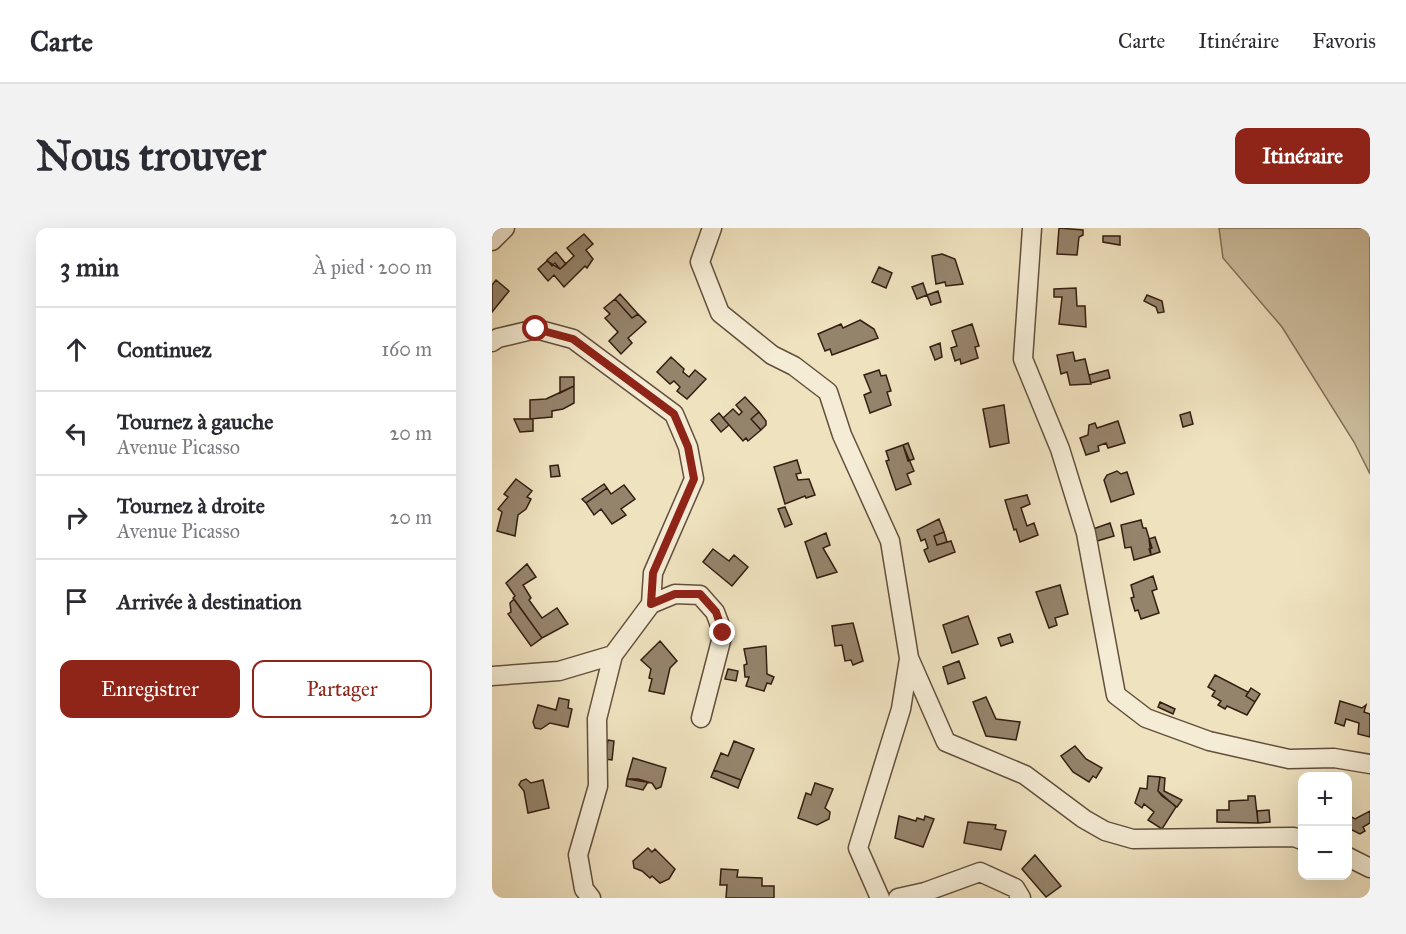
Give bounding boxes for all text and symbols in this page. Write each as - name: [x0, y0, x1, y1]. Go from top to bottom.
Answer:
- text: Carte: [30, 24, 93, 59]
- text: Carte: [1118, 28, 1165, 54]
- text: Itinéraire: [1198, 28, 1279, 54]
- text: Favoris: [1312, 28, 1376, 54]
- button: Itinéraire: [1235, 128, 1370, 184]
- text: Nous trouver: [36, 130, 266, 182]
- text: 3 min: [60, 251, 119, 283]
- text: À pied · 200 m: [313, 255, 432, 279]
- route start: [522, 315, 548, 341]
- icon: ahead: [60, 333, 93, 366]
- text: Continuez: [117, 336, 212, 363]
- text: 160 m: [381, 337, 432, 361]
- text: Tournez à gauche: [117, 408, 273, 435]
- icon: left: [60, 417, 93, 450]
- text: 20 m: [389, 421, 432, 445]
- text: Avenue Picasso: [117, 435, 240, 459]
- text: Tournez à droite: [117, 492, 265, 519]
- icon: right: [60, 501, 93, 534]
- text: 20 m: [389, 505, 432, 529]
- text: Avenue Picasso: [117, 519, 240, 543]
- icon: arrive: [60, 585, 93, 618]
- text: Arrivée à destination: [117, 588, 302, 615]
- route end: [709, 619, 735, 645]
- button: Enregistrer: [60, 660, 240, 718]
- button: Partager: [252, 660, 432, 718]
- map controls: [1298, 772, 1352, 880]
- button: +: [1298, 772, 1352, 826]
- button: −: [1298, 826, 1352, 880]

